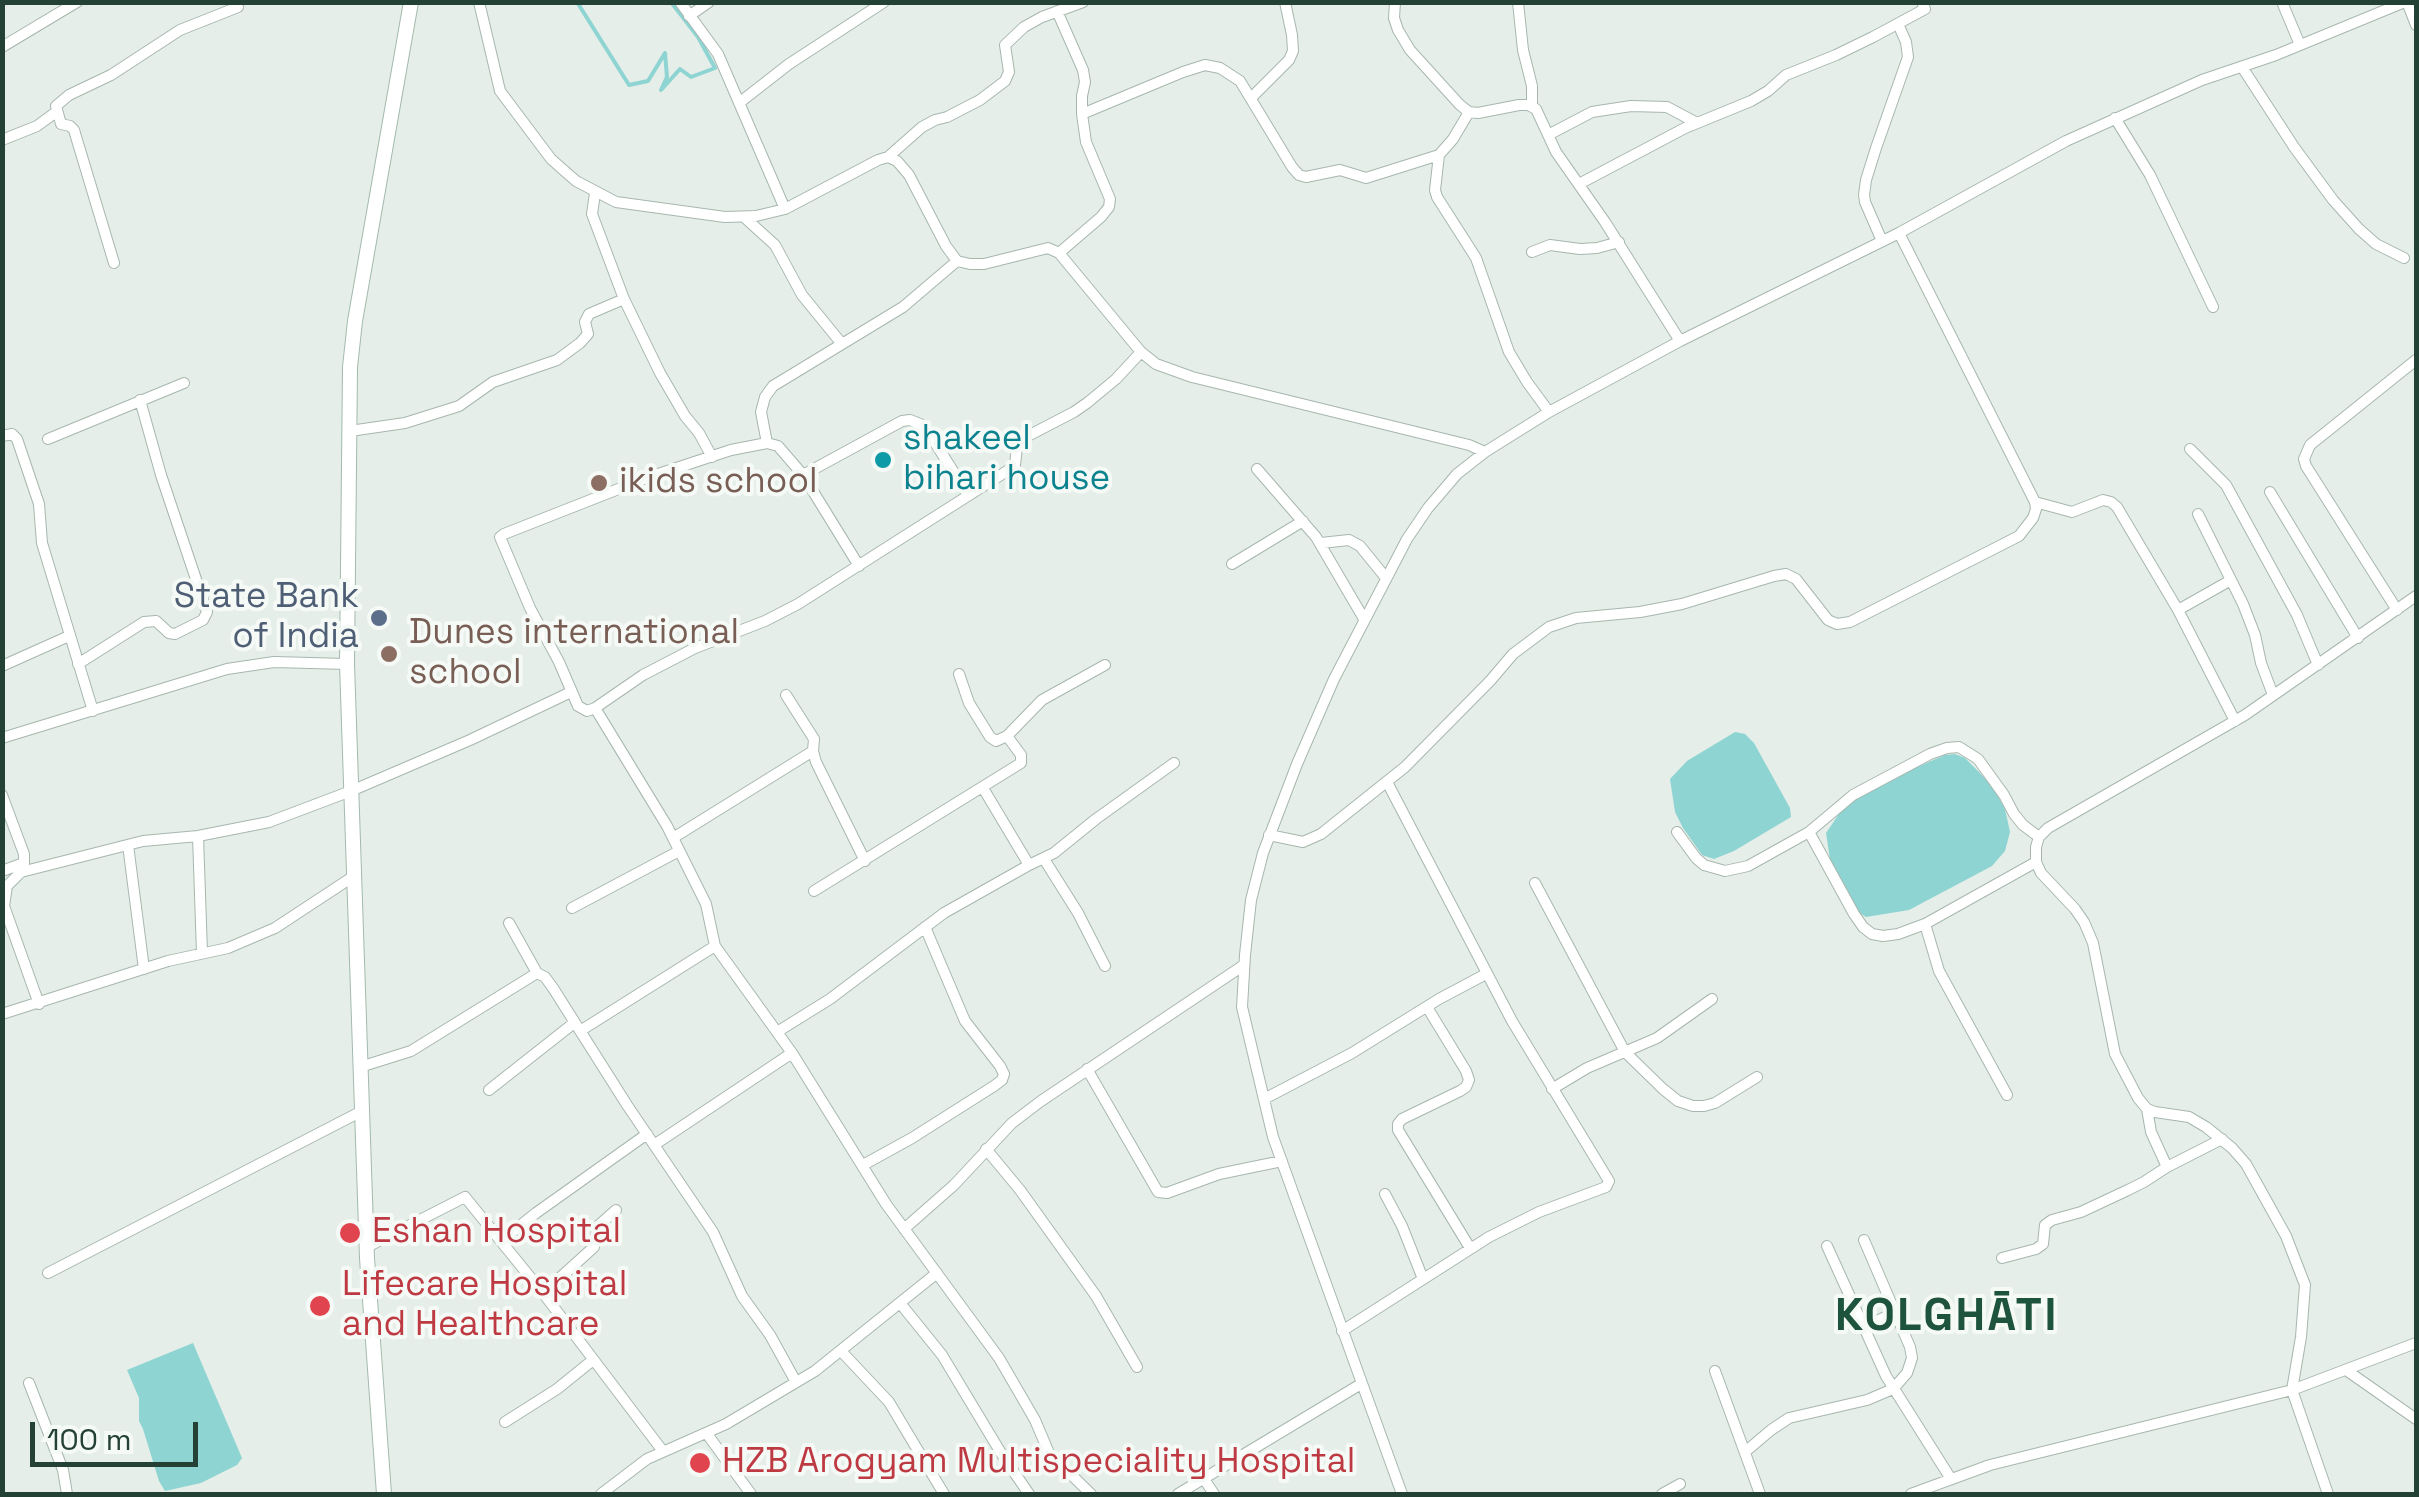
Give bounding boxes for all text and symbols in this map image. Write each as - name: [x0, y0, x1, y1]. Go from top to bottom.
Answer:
- place label: shakeel bihari house: [903, 419, 1110, 501]
- marker: shakeel bihari house: [872, 449, 894, 471]
- place label: ikids school: [619, 462, 818, 504]
- marker: ikids school: [588, 472, 610, 494]
- place label: State Bank of India: [174, 577, 359, 659]
- marker: State Bank of India: [368, 607, 390, 629]
- place label: Dunes international school: [409, 613, 739, 695]
- marker: Dunes international school: [378, 643, 400, 665]
- place label: Eshan Hospital: [372, 1212, 621, 1254]
- marker: Eshan Hospital: [337, 1220, 363, 1246]
- place label: Lifecare Hospital and Healthcare: [342, 1265, 627, 1347]
- district label: KOLGHĀTI: [1835, 1291, 2059, 1345]
- marker: Lifecare Hospital and Healthcare: [307, 1293, 333, 1319]
- scale bar: [35, 1402, 202, 1464]
- text: 100 m: [47, 1420, 132, 1459]
- place label: HZB Arogyam Multispeciality Hospital: [722, 1442, 1355, 1484]
- marker: HZB Arogyam Multispeciality Hospital: [687, 1450, 713, 1476]

